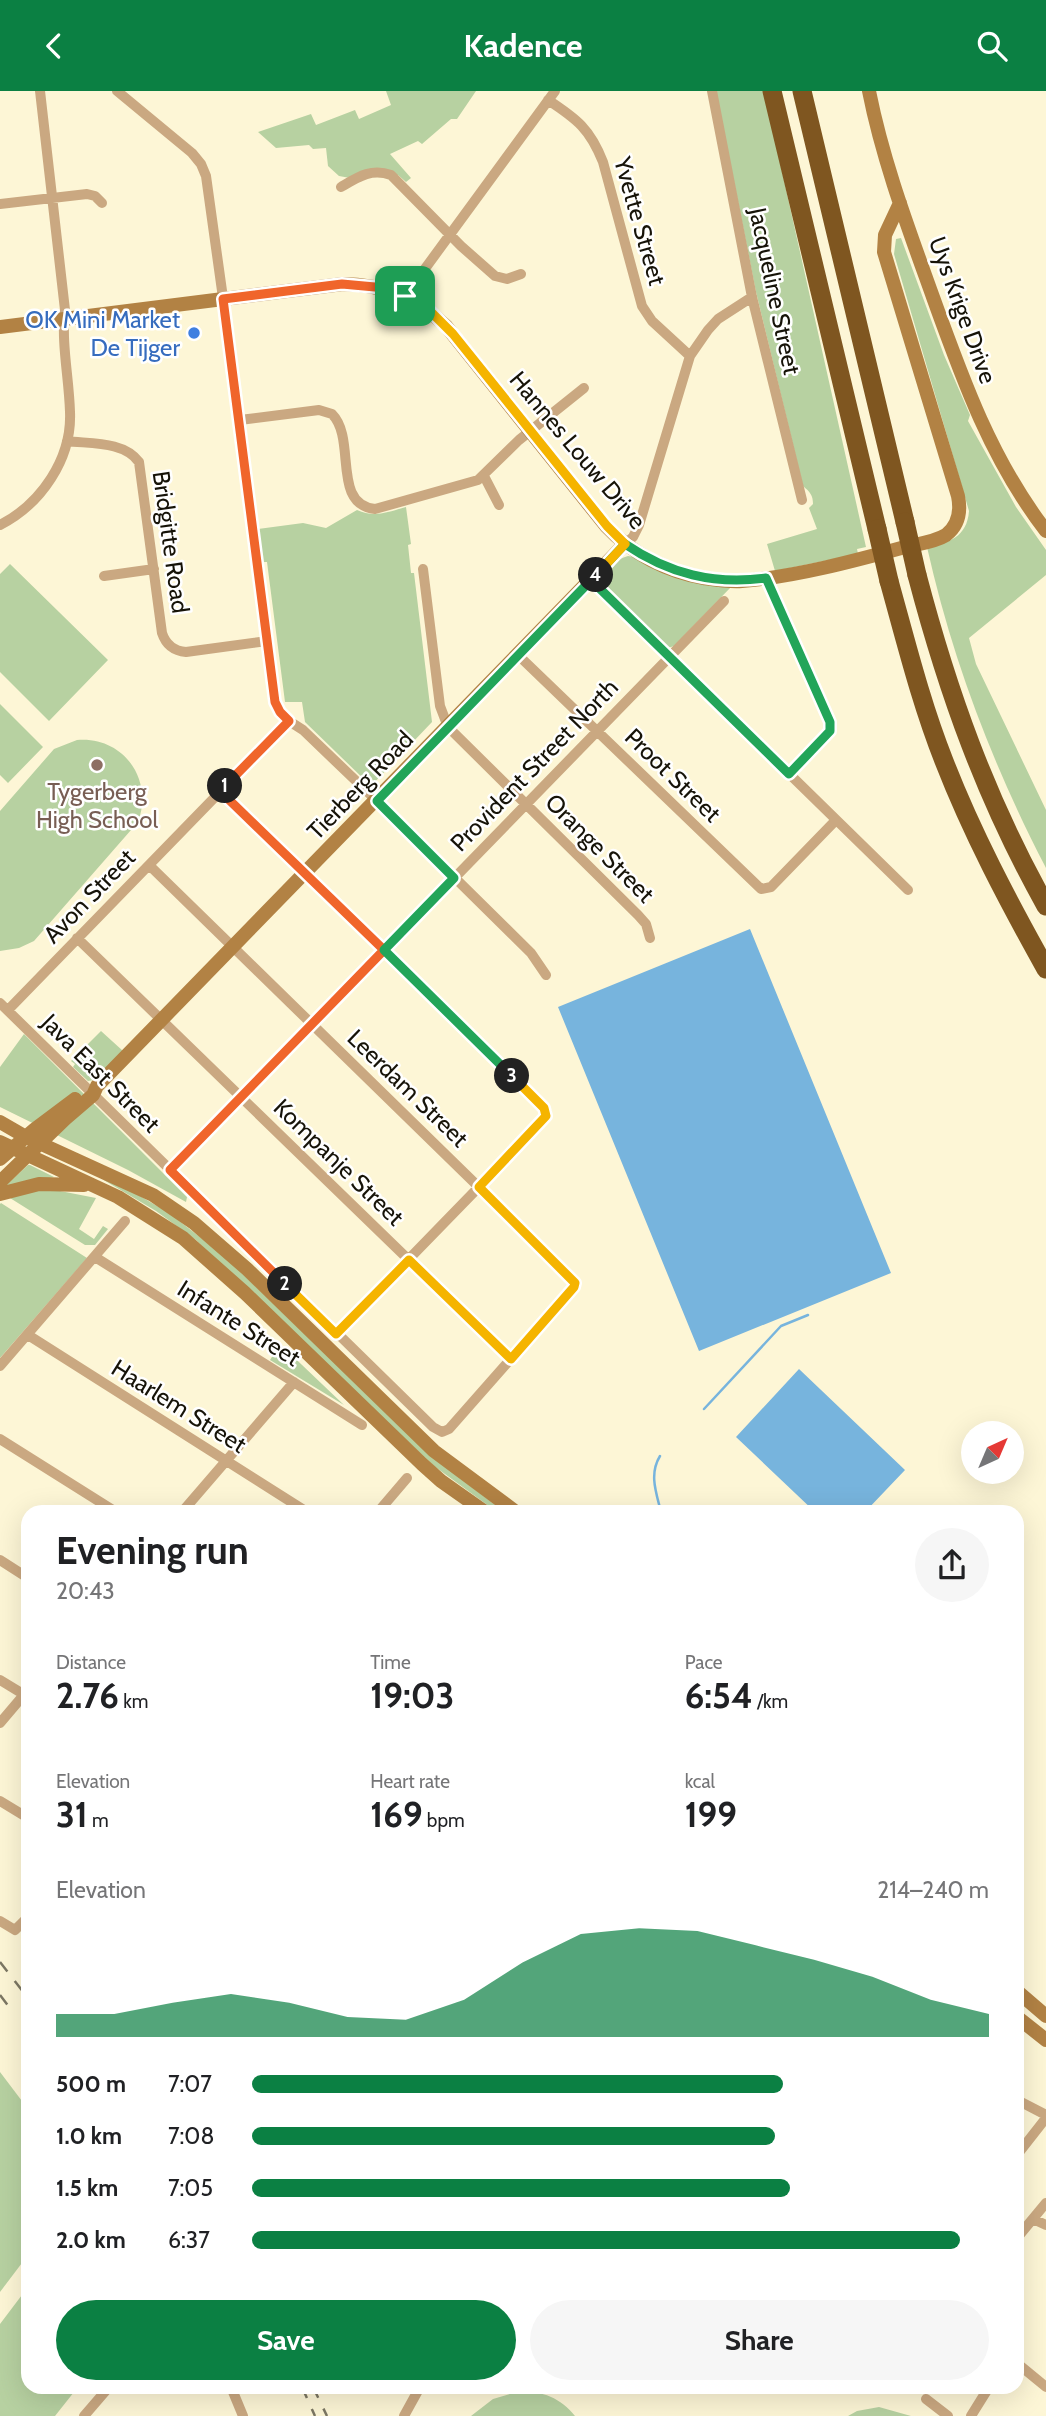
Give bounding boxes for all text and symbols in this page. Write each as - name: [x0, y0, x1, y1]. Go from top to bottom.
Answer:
- text: Kadence: [463, 26, 583, 65]
- icon: back: [35, 27, 73, 65]
- icon: search: [973, 27, 1011, 65]
- street label: Yvette Street: [608, 153, 672, 288]
- street label: Jacqueline Street: [743, 204, 807, 377]
- street label: Uys Krige Drive: [923, 233, 1003, 387]
- pin: [375, 266, 435, 326]
- icon: arrive: [386, 277, 424, 315]
- place label: OK Mini Market De Tijger: [25, 305, 180, 362]
- marker: OK Mini Market De Tijger: [186, 325, 202, 341]
- street label: Hannes Louw Drive: [504, 365, 652, 535]
- street label: Bridgitte Road: [147, 469, 195, 615]
- pin: 4: [578, 557, 614, 593]
- text: 4: [590, 563, 601, 586]
- street label: Provident Street North: [444, 673, 624, 857]
- street label: Proot Street: [619, 722, 727, 828]
- street label: Tierberg Road: [301, 725, 419, 845]
- marker: Tygerberg High School: [89, 757, 105, 773]
- pin: 1: [208, 769, 243, 803]
- text: 1: [221, 774, 228, 797]
- place label: Tygerberg High School: [36, 777, 158, 834]
- street label: Orange Street: [540, 788, 660, 908]
- street label: Avon Street: [37, 843, 141, 949]
- street label: Java East Street: [35, 1007, 166, 1138]
- street label: Leerdam Street: [342, 1023, 474, 1153]
- pin: 3: [494, 1059, 530, 1093]
- text: 3: [506, 1064, 517, 1087]
- street label: Kompanje Street: [268, 1093, 410, 1231]
- pin: 2: [268, 1267, 302, 1301]
- text: 2: [279, 1272, 290, 1295]
- street label: Infante Street: [172, 1274, 306, 1372]
- street label: Haarlem Street: [106, 1353, 252, 1459]
- north arrow: [961, 1421, 1024, 1484]
- map controls: [961, 1421, 1024, 1484]
- text: Evening run: [56, 1527, 249, 1574]
- button: share: [915, 1528, 989, 1602]
- text: 20:43: [56, 1577, 115, 1605]
- text: Distance: [56, 1651, 126, 1674]
- text: Time: [370, 1651, 411, 1674]
- text: Pace: [685, 1651, 723, 1674]
- text: 2.76: [56, 1674, 119, 1717]
- text: 19:03: [370, 1674, 454, 1717]
- text: 6:54: [685, 1674, 753, 1717]
- text: km: [119, 1690, 149, 1713]
- text: /km: [753, 1690, 788, 1713]
- text: Elevation: [56, 1770, 130, 1793]
- text: Heart rate: [370, 1770, 450, 1793]
- text: kcal: [685, 1770, 715, 1793]
- text: 31: [56, 1793, 88, 1836]
- text: 169: [370, 1793, 423, 1836]
- text: 199: [685, 1793, 737, 1836]
- text: m: [88, 1809, 109, 1832]
- text: bpm: [423, 1809, 465, 1832]
- text: Elevation: [56, 1876, 146, 1904]
- text: 214–240 m: [877, 1876, 989, 1904]
- text: 500 m: [56, 2070, 126, 2098]
- text: 7:07: [168, 2070, 212, 2098]
- text: 1.0 km: [56, 2122, 122, 2150]
- text: 7:08: [168, 2122, 214, 2150]
- text: 1.5 km: [56, 2174, 118, 2202]
- text: 7:05: [168, 2174, 213, 2202]
- text: 2.0 km: [56, 2226, 126, 2254]
- text: 6:37: [168, 2226, 210, 2254]
- button: Save: [56, 2300, 516, 2380]
- button: Share: [530, 2300, 989, 2380]

